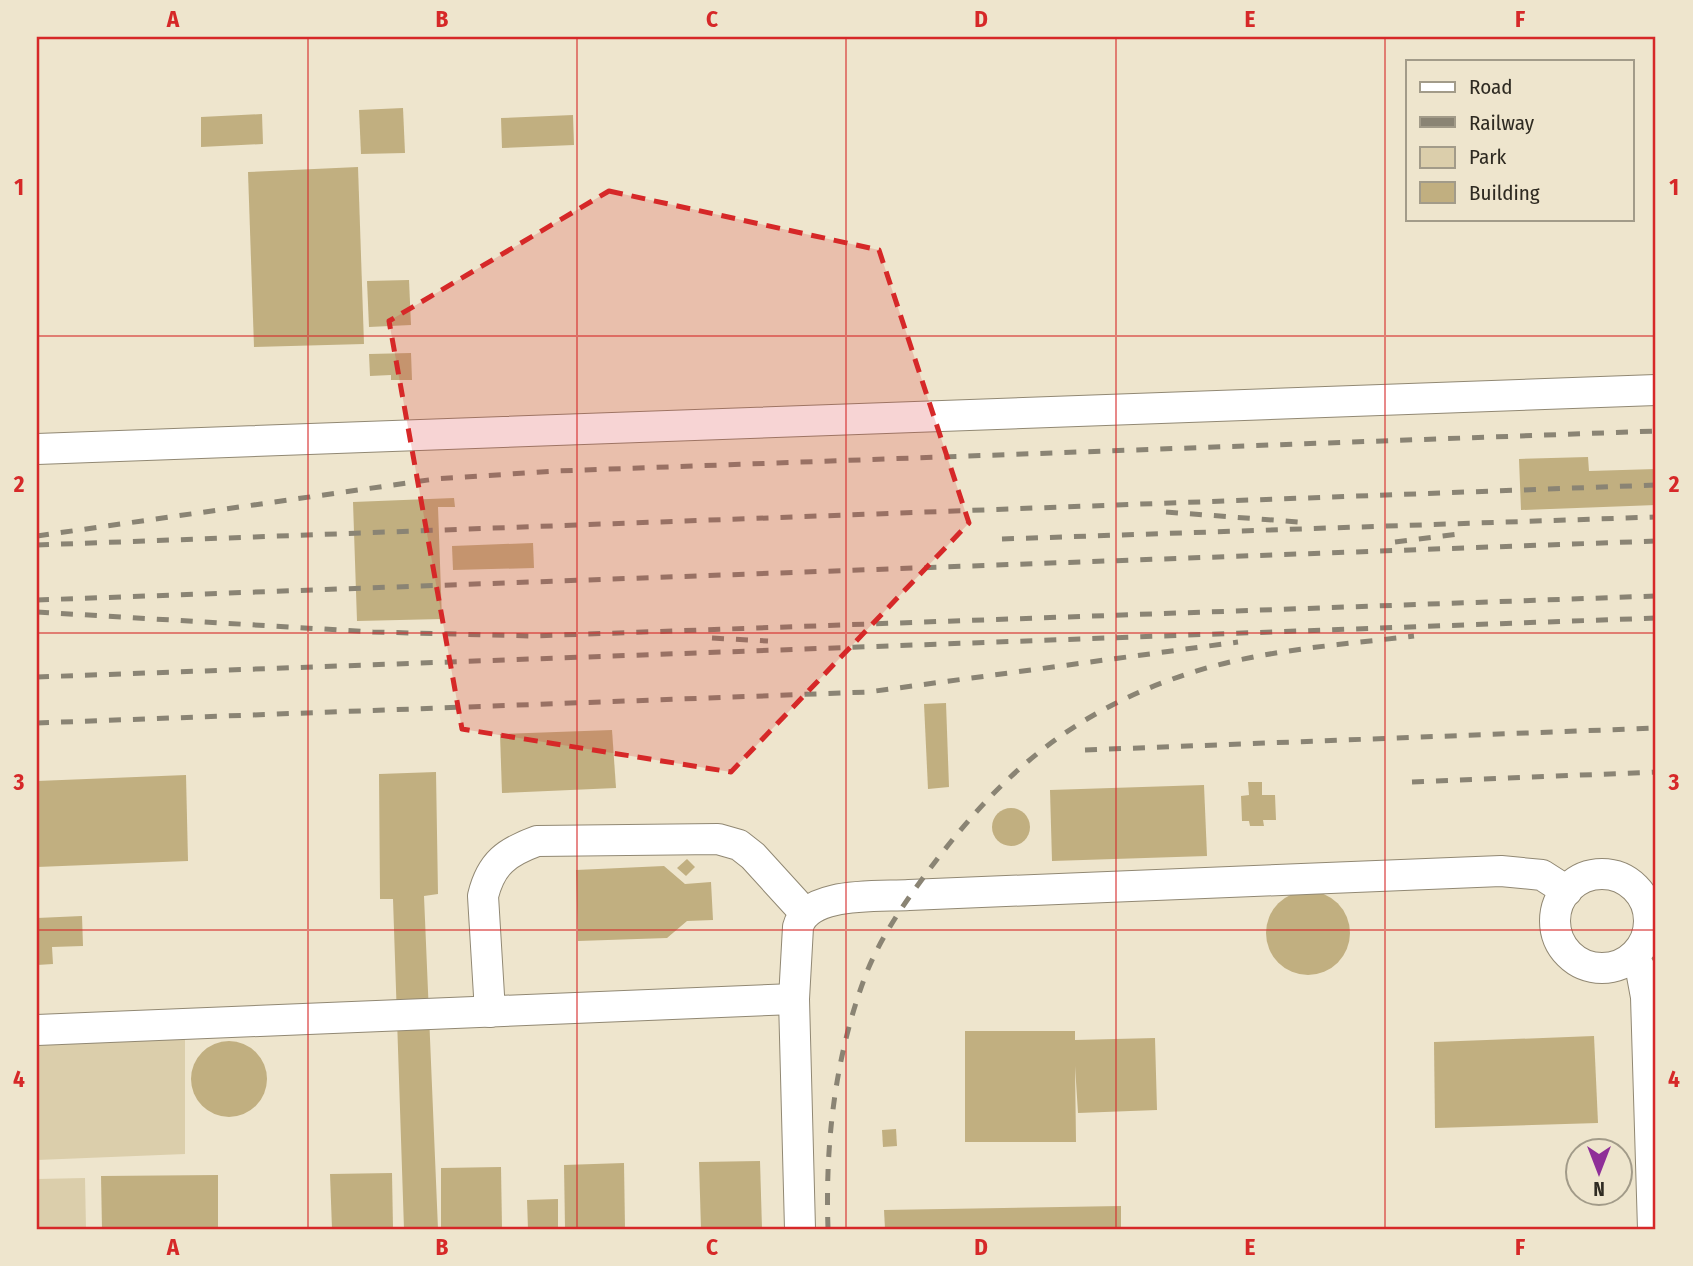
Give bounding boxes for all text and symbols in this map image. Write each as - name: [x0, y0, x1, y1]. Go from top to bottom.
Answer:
- text: A: [166, 5, 180, 33]
- text: B: [436, 5, 449, 33]
- text: C: [706, 5, 718, 33]
- text: D: [974, 5, 988, 33]
- text: E: [1245, 5, 1256, 33]
- text: F: [1515, 5, 1525, 33]
- legend: [1406, 60, 1634, 220]
- text: Road: [1469, 74, 1513, 100]
- text: Railway: [1469, 110, 1535, 136]
- text: Park: [1469, 144, 1507, 170]
- text: 1: [14, 173, 24, 201]
- text: 1: [1669, 173, 1679, 201]
- text: Building: [1469, 180, 1540, 206]
- text: 2: [13, 470, 25, 498]
- text: 2: [1668, 470, 1680, 498]
- text: 3: [13, 768, 25, 796]
- text: 3: [1668, 768, 1680, 796]
- text: 4: [13, 1065, 25, 1093]
- text: 4: [1668, 1065, 1680, 1093]
- north arrow: [1564, 1136, 1634, 1206]
- text: N: [1593, 1177, 1605, 1200]
- text: A: [166, 1233, 180, 1261]
- text: B: [436, 1233, 449, 1261]
- text: C: [706, 1233, 718, 1261]
- text: D: [974, 1233, 988, 1261]
- text: E: [1245, 1233, 1256, 1261]
- text: F: [1515, 1233, 1525, 1261]

